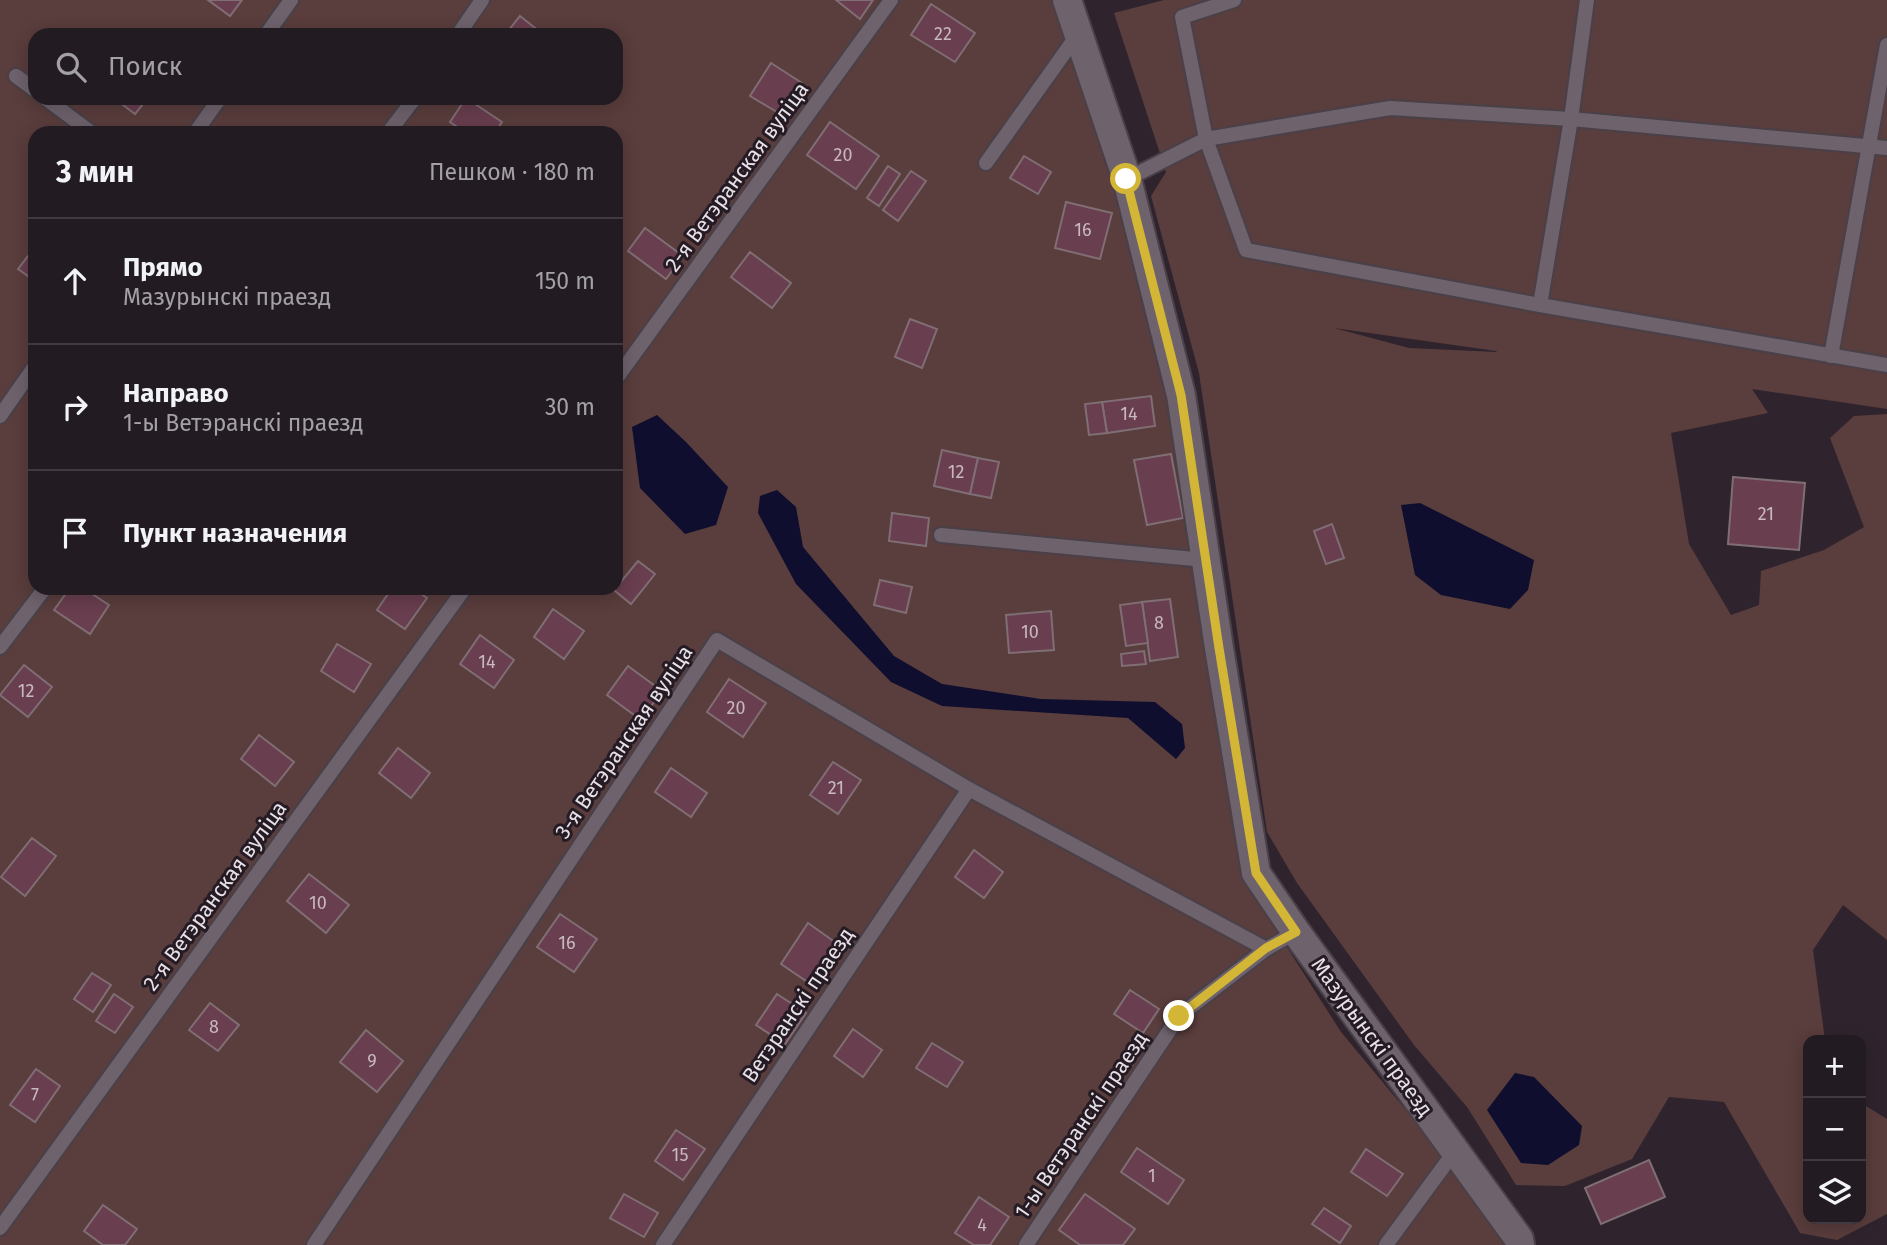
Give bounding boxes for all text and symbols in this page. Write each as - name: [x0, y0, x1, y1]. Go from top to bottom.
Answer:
- house number: 22: [934, 23, 952, 45]
- search box: [28, 28, 623, 105]
- icon: search: [52, 48, 90, 86]
- text: Поиск: [108, 51, 182, 82]
- street label: 2-я Ветэранская вуліца: [660, 77, 814, 277]
- house number: 20: [834, 144, 852, 166]
- text: 3 мин: [56, 154, 134, 190]
- text: Пешком · 180 m: [429, 158, 595, 186]
- route start: [1110, 163, 1141, 194]
- house number: 16: [1074, 219, 1092, 241]
- text: Прямо: [123, 252, 203, 283]
- icon: ahead: [56, 262, 94, 300]
- text: 150 m: [535, 267, 595, 295]
- text: Мазурынскі праезд: [123, 283, 331, 311]
- text: Направо: [123, 378, 229, 409]
- icon: right: [56, 388, 94, 426]
- text: 30 m: [545, 393, 595, 421]
- house number: 14: [1120, 403, 1138, 425]
- text: 1-ы Ветэранскі праезд: [123, 409, 363, 437]
- house number: 12: [948, 461, 964, 483]
- house number: 21: [1758, 503, 1774, 525]
- icon: arrive: [56, 514, 94, 552]
- text: Пункт назначения: [123, 518, 347, 549]
- house number: 8: [1154, 612, 1164, 634]
- house number: 10: [1021, 621, 1039, 643]
- street label: 3-я Ветэранская вуліца: [550, 640, 698, 844]
- house number: 14: [478, 651, 496, 673]
- house number: 12: [18, 680, 34, 702]
- house number: 20: [727, 697, 745, 719]
- house number: 21: [828, 777, 844, 799]
- street label: 2-я Ветэранская вуліца: [138, 796, 292, 996]
- house number: 10: [309, 892, 327, 914]
- street label: Ветэранскі праезд: [737, 923, 859, 1087]
- house number: 16: [558, 932, 576, 954]
- street label: Мазурынскі праезд: [1306, 952, 1438, 1122]
- route end: [1163, 1000, 1194, 1031]
- house number: 8: [209, 1016, 219, 1038]
- street label: 1-ы Ветэранскі праезд: [1009, 1027, 1153, 1223]
- map controls: [1803, 1035, 1866, 1224]
- button: +: [1803, 1035, 1866, 1098]
- house number: 9: [367, 1050, 377, 1072]
- house number: 7: [31, 1084, 39, 1106]
- button: −: [1803, 1098, 1866, 1161]
- house number: 15: [672, 1144, 688, 1166]
- button: layers: [1803, 1161, 1866, 1224]
- house number: 1: [1148, 1165, 1156, 1187]
- house number: 4: [977, 1214, 987, 1236]

